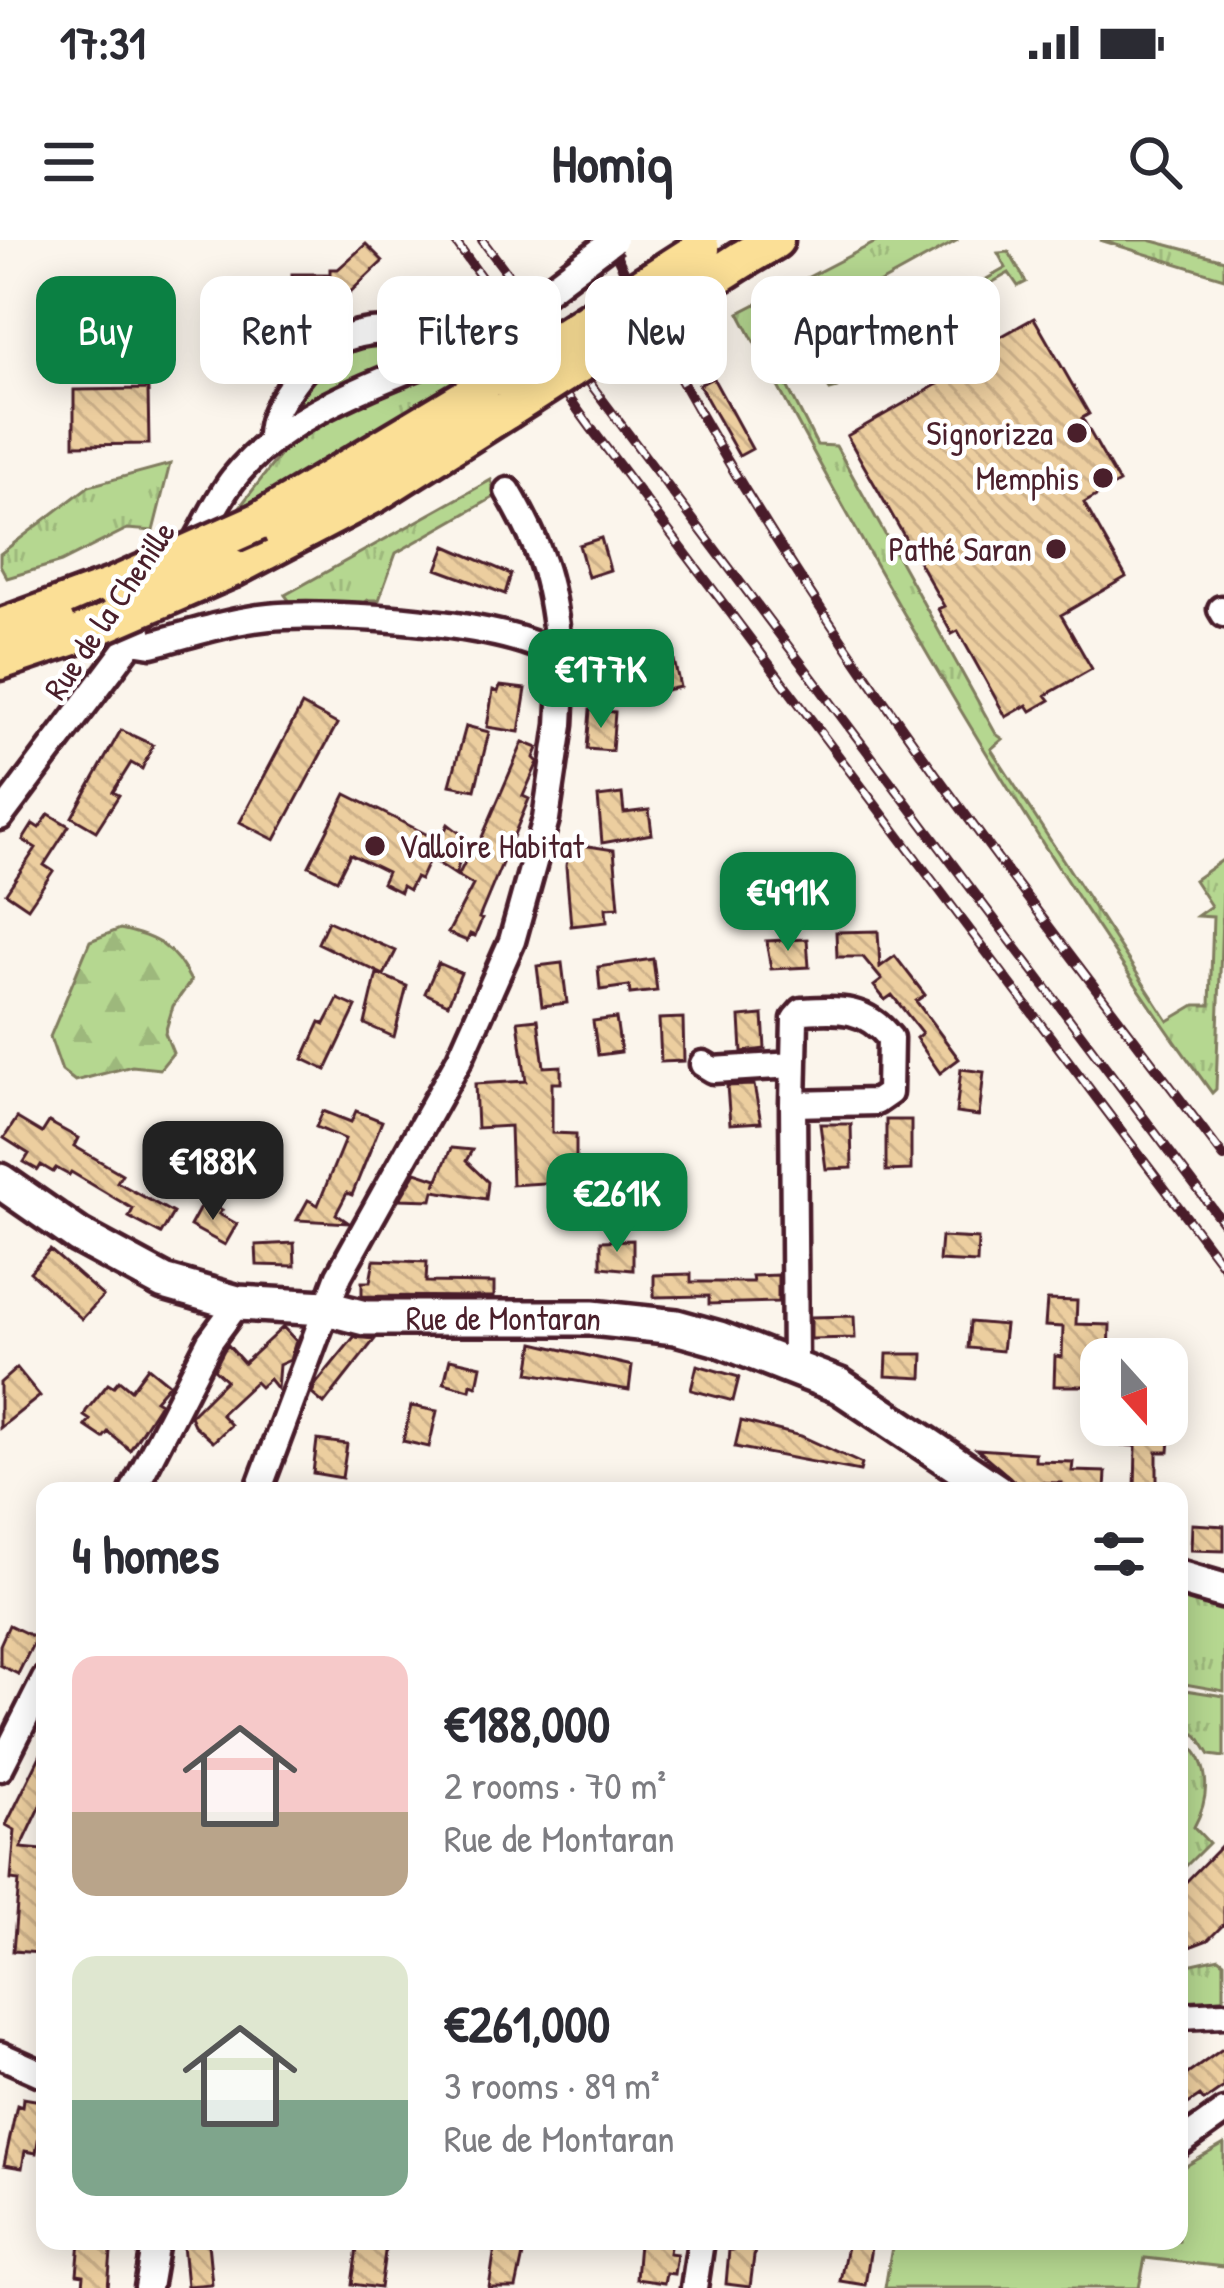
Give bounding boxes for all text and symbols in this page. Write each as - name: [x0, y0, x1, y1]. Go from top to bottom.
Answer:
- text: 17:31: [60, 12, 146, 73]
- text: Homiq: [552, 126, 672, 199]
- icon: menu: [36, 129, 102, 195]
- icon: search: [1122, 129, 1188, 195]
- chip: Buy: [36, 276, 176, 384]
- chip: Rent: [200, 276, 353, 384]
- chip: Filters: [377, 276, 561, 384]
- chip: New: [585, 276, 727, 384]
- chip: Apartment: [751, 276, 1000, 384]
- place label: Signorizza: [926, 411, 1053, 456]
- marker: Signorizza: [1064, 420, 1090, 446]
- place label: Memphis: [976, 456, 1079, 501]
- marker: Memphis: [1090, 465, 1116, 491]
- street label: Rue de la Chenille: [33, 512, 185, 708]
- place label: Pathé Saran: [889, 527, 1032, 571]
- marker: Pathé Saran: [1043, 536, 1069, 562]
- pin: €177K: [517, 629, 685, 731]
- text: €177K: [555, 641, 647, 694]
- place label: Valloire Habitat: [399, 824, 584, 868]
- marker: Valloire Habitat: [362, 833, 388, 859]
- pin: €491K: [704, 852, 872, 954]
- text: €491K: [747, 864, 829, 917]
- pin: €188K: [129, 1121, 297, 1223]
- text: €188K: [169, 1133, 257, 1186]
- pin: €261K: [533, 1153, 701, 1255]
- text: €261K: [573, 1165, 661, 1218]
- street label: Rue de Montaran: [406, 1296, 604, 1341]
- north arrow: [1080, 1338, 1188, 1446]
- map controls: [1080, 1338, 1188, 1446]
- text: 4 homes: [72, 1520, 219, 1589]
- icon: filters: [1086, 1521, 1152, 1587]
- text: €188,000: [444, 1689, 610, 1758]
- icon: home: [168, 1704, 312, 1848]
- text: 2 rooms · 70 m²: [444, 1758, 666, 1811]
- text: Rue de Montaran: [444, 1811, 675, 1864]
- text: €261,000: [444, 1989, 610, 2058]
- icon: home: [168, 2004, 312, 2148]
- text: 3 rooms · 89 m²: [444, 2058, 660, 2111]
- text: Rue de Montaran: [444, 2111, 675, 2164]

